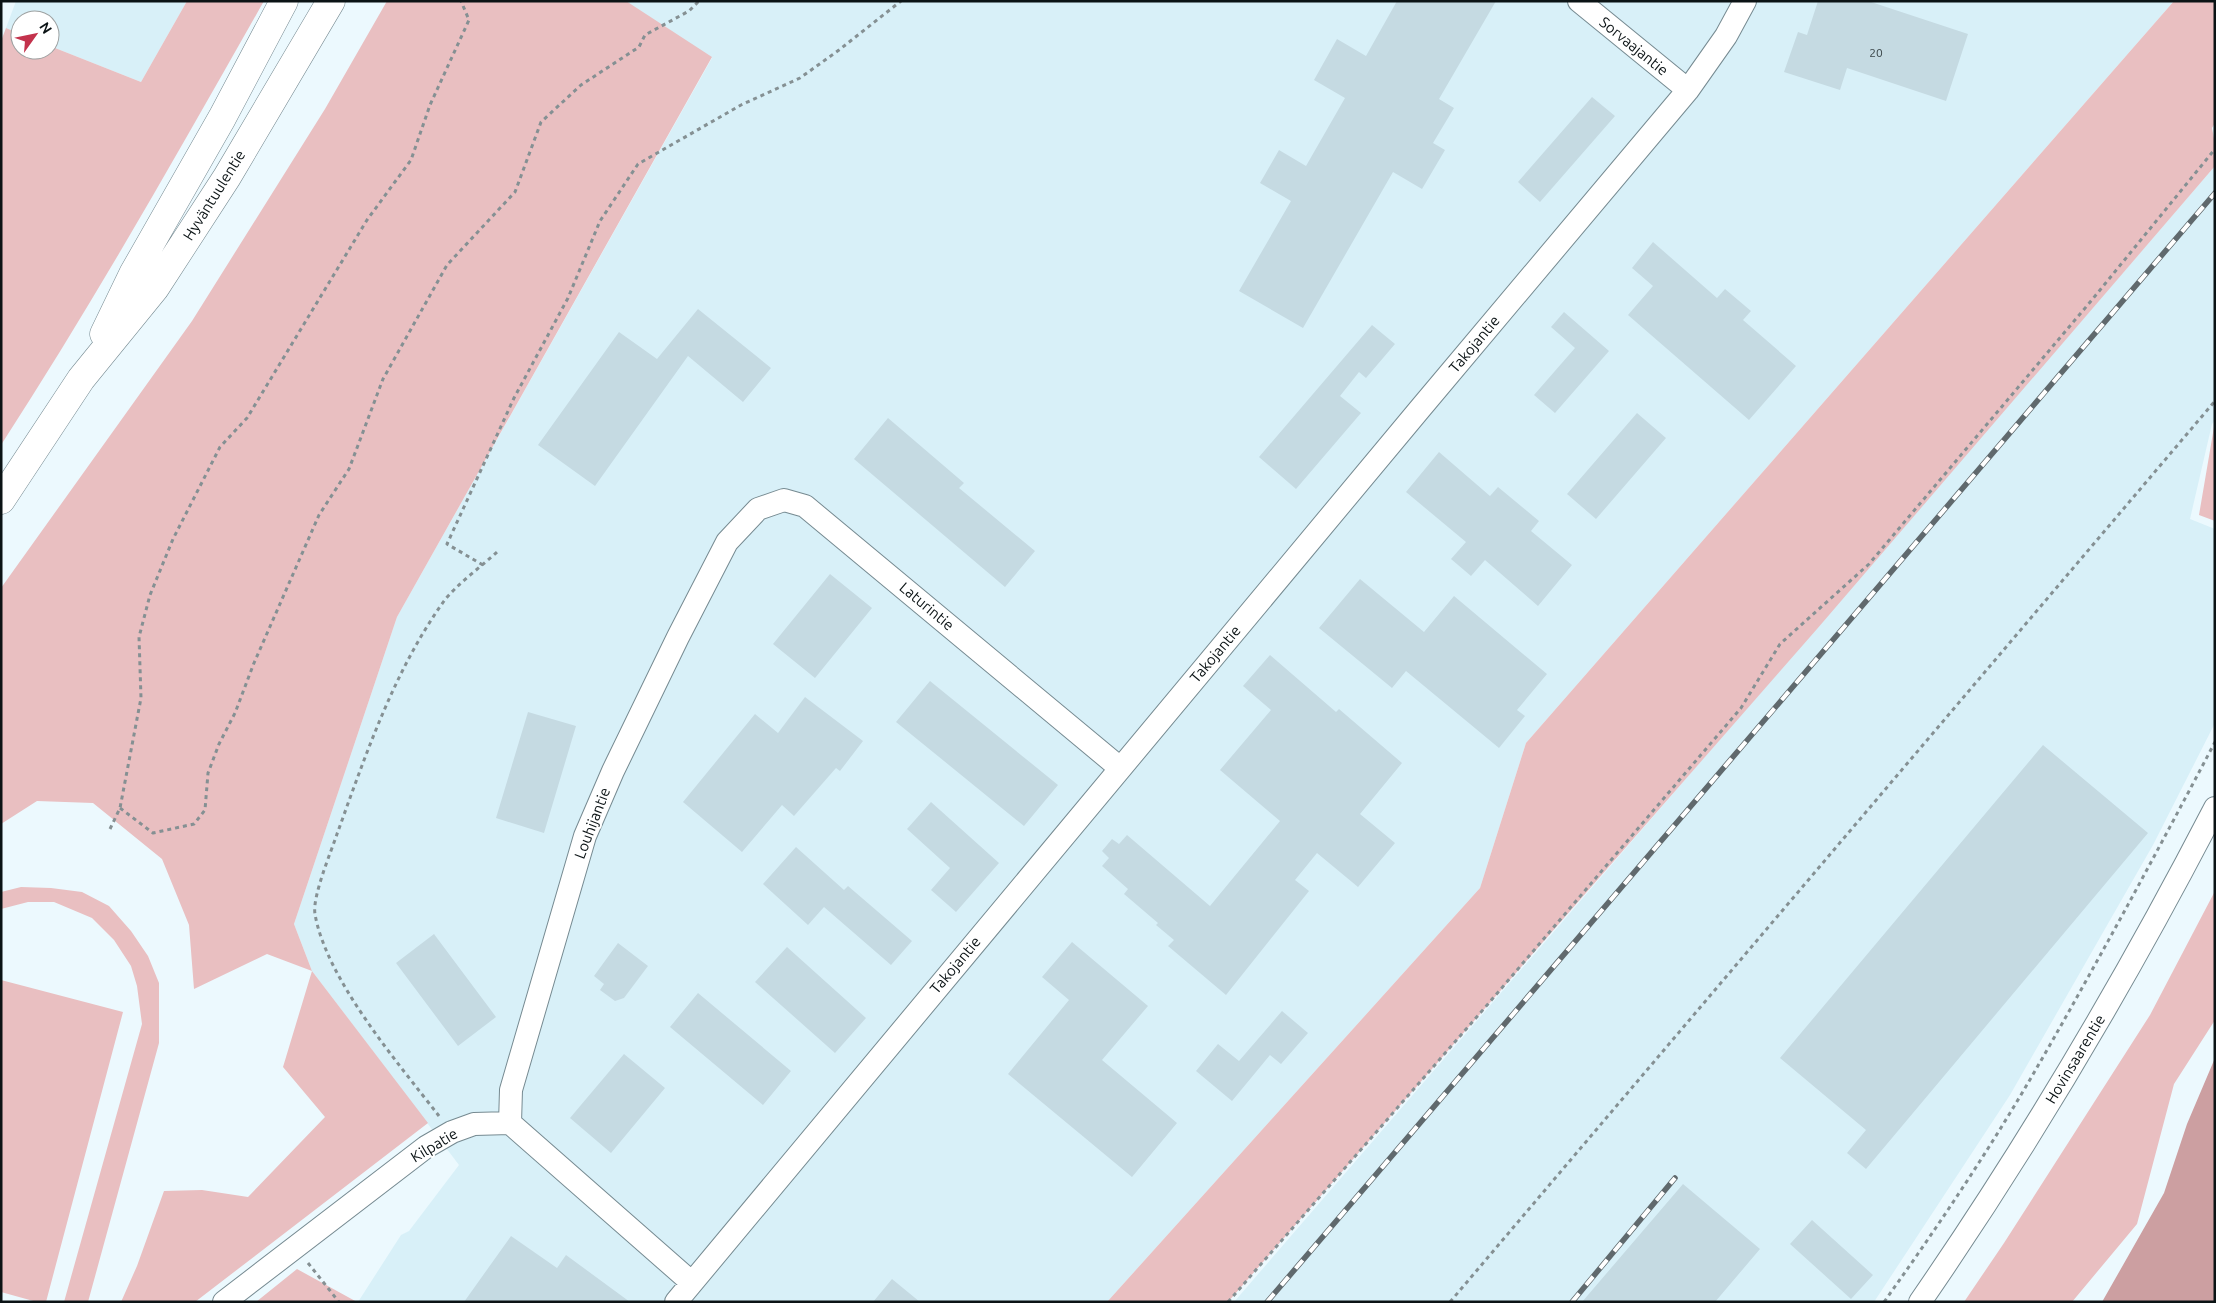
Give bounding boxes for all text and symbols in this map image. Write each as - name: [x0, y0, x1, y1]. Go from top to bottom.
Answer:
- north arrow: [10, 10, 60, 60]
- street label: Sorvaajantie: [1596, 13, 1672, 79]
- text: N: [36, 19, 55, 37]
- house number: 20: [1869, 46, 1883, 59]
- street label: Hyväntuulentie: [179, 147, 249, 243]
- street label: Takojantie: [1445, 312, 1503, 376]
- street label: Laturintie: [896, 578, 958, 634]
- street label: Takojantie: [1186, 622, 1244, 686]
- street label: Louhijantie: [571, 785, 613, 861]
- street label: Takojantie: [926, 933, 984, 997]
- street label: Hovinsaarentie: [2042, 1011, 2108, 1107]
- street label: Kilpatie: [408, 1124, 460, 1166]

